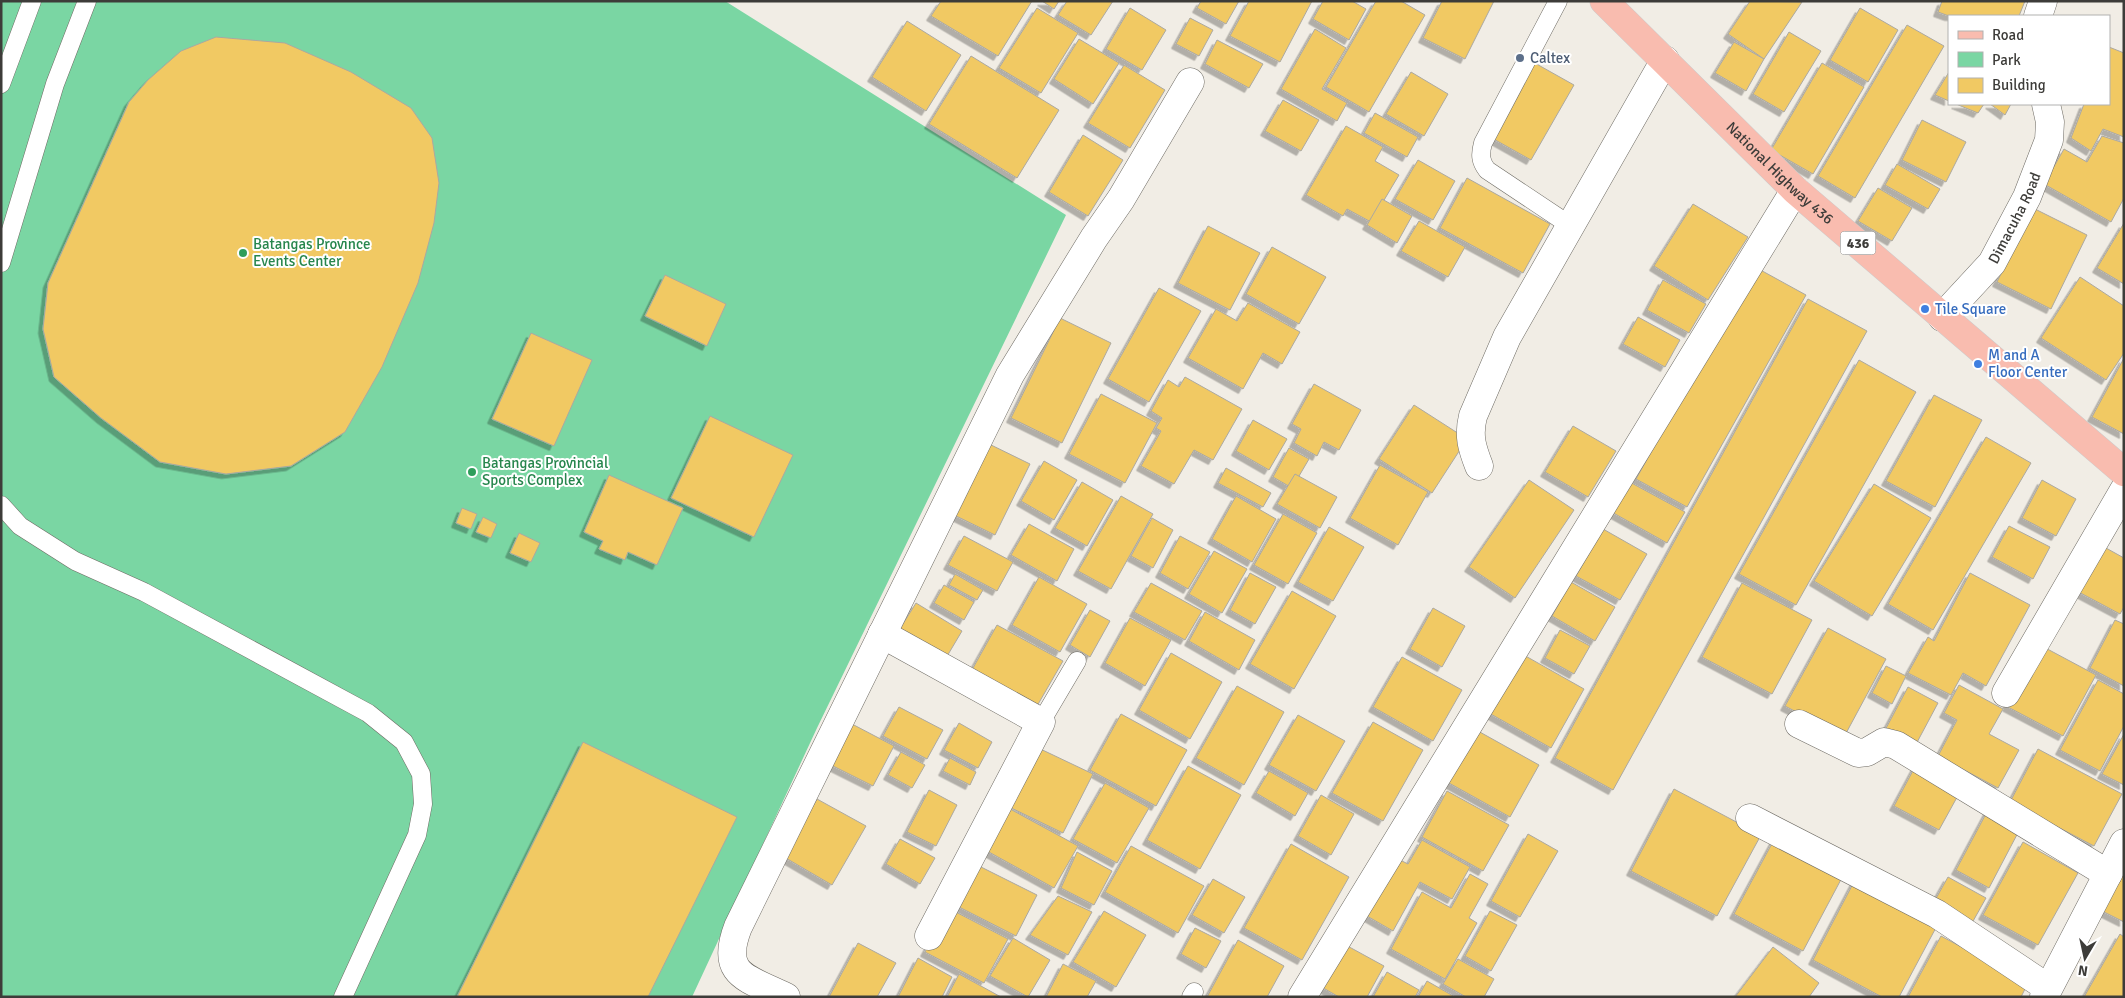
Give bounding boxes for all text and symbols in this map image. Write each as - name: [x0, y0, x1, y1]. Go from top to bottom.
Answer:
- legend: [1948, 15, 2110, 105]
- text: Road: [1992, 26, 2024, 44]
- place label: Caltex: [1530, 49, 1570, 67]
- text: Park: [1992, 51, 2021, 69]
- marker: Caltex: [1514, 52, 1526, 64]
- text: Building: [1992, 76, 2046, 94]
- street label: National Highway 436: [1722, 118, 1837, 228]
- street label: Dimacuha Road: [1984, 170, 2045, 267]
- road number: 436: [1840, 232, 1876, 254]
- place label: Batangas Province Events Center: [253, 235, 370, 270]
- marker: Batangas Province Events Center: [237, 247, 249, 259]
- place label: Tile Square: [1935, 300, 2006, 318]
- marker: Tile Square: [1919, 303, 1931, 315]
- place label: M and A Floor Center: [1988, 346, 2068, 381]
- marker: M and A Floor Center: [1972, 358, 1984, 370]
- place label: Batangas Provincial Sports Complex: [482, 454, 608, 489]
- marker: Batangas Provincial Sports Complex: [466, 466, 478, 478]
- north arrow: [2060, 933, 2110, 983]
- text: N: [2077, 961, 2089, 980]

